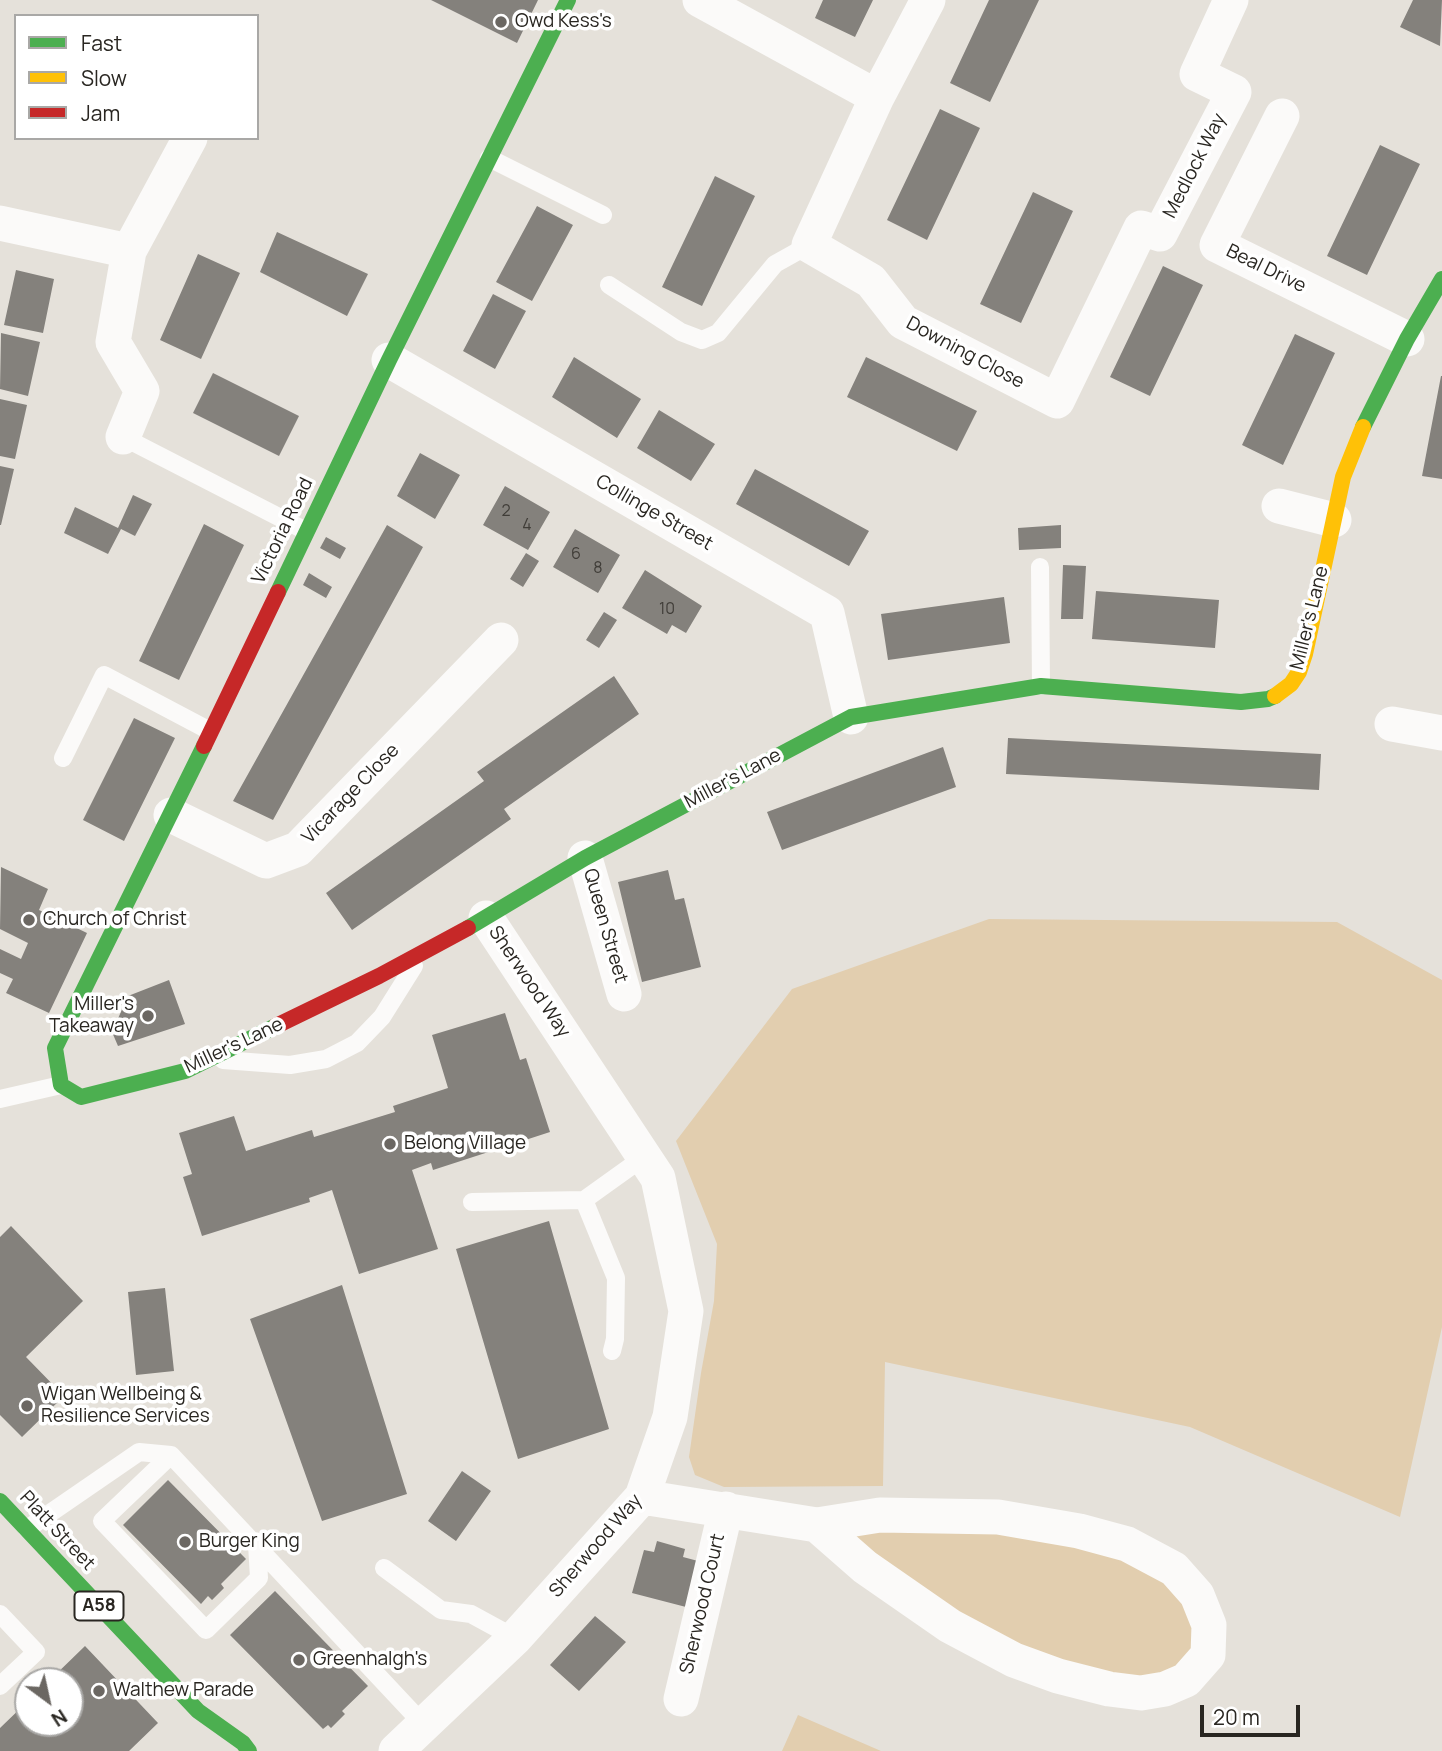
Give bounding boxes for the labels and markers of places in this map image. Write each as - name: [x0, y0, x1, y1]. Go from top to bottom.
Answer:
- place label: Owd Kess's: [515, 11, 612, 33]
- marker: Owd Kess's: [493, 14, 509, 30]
- place label: Church of Christ: [43, 909, 187, 931]
- marker: Church of Christ: [21, 912, 37, 928]
- place label: Miller's Takeaway: [49, 994, 134, 1038]
- marker: Miller's Takeaway: [140, 1008, 156, 1024]
- place label: Belong Village: [404, 1133, 526, 1155]
- marker: Belong Village: [382, 1136, 398, 1152]
- place label: Wigan Wellbeing & Resilience Services: [41, 1384, 210, 1428]
- marker: Wigan Wellbeing & Resilience Services: [19, 1398, 35, 1414]
- place label: Burger King: [199, 1531, 300, 1553]
- marker: Burger King: [177, 1534, 193, 1550]
- place label: Greenhalgh's: [313, 1649, 427, 1671]
- marker: Greenhalgh's: [291, 1652, 307, 1668]
- place label: Walthew Parade: [113, 1680, 254, 1702]
- marker: Walthew Parade: [91, 1683, 107, 1699]

